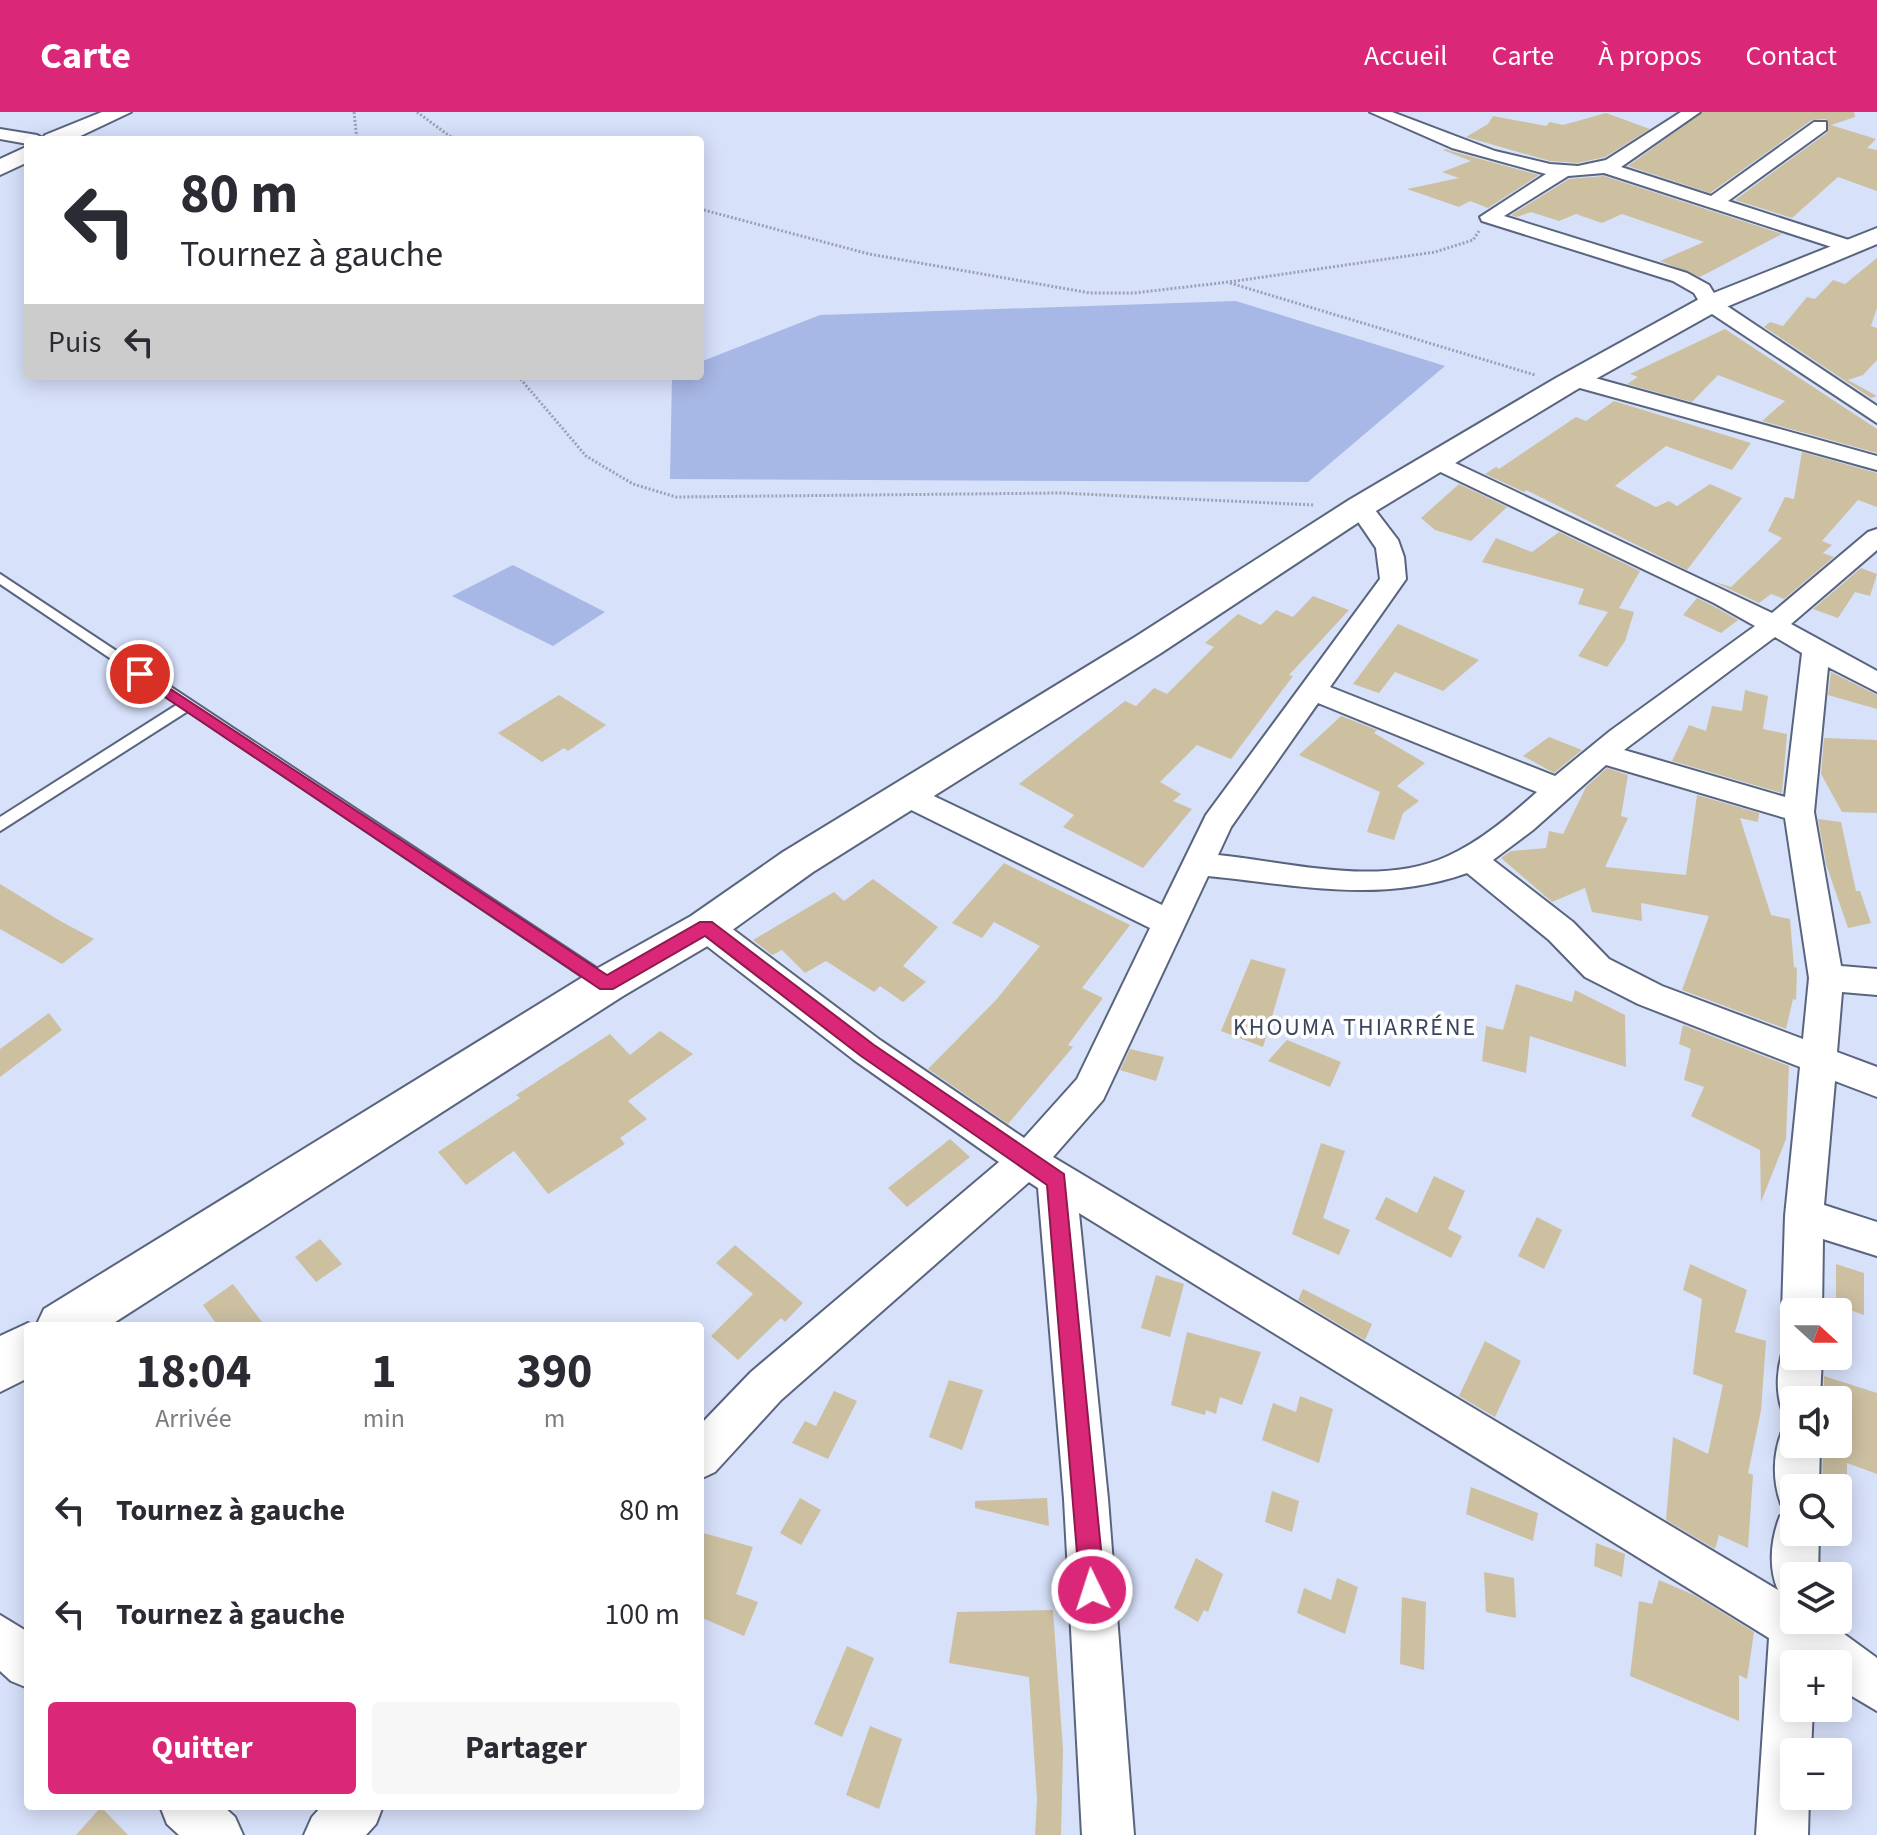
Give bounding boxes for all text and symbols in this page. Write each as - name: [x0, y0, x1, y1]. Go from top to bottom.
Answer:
- text: Carte: [40, 29, 131, 83]
- text: Accueil: [1364, 36, 1447, 76]
- text: Carte: [1491, 36, 1554, 76]
- text: À propos: [1598, 36, 1702, 76]
- text: Contact: [1746, 36, 1837, 76]
- text: 80 m: [180, 155, 298, 234]
- icon: left: [48, 168, 152, 272]
- text: Tournez à gauche: [180, 229, 443, 280]
- icon: left: [117, 320, 161, 364]
- text: Puis: [48, 321, 101, 364]
- pin: [106, 640, 174, 708]
- icon: arrive: [118, 652, 162, 696]
- district label: KHOUMA THIARRÉNE: [1233, 1010, 1477, 1045]
- north arrow: [1780, 1298, 1852, 1370]
- map controls: [1780, 1298, 1852, 1810]
- text: 18:04: [135, 1338, 251, 1406]
- text: 1: [371, 1338, 397, 1406]
- text: 390: [516, 1338, 592, 1406]
- button: sound: [1780, 1386, 1852, 1458]
- text: Arrivée: [155, 1400, 232, 1437]
- text: min: [363, 1400, 405, 1437]
- text: m: [544, 1400, 565, 1437]
- button: search: [1780, 1474, 1852, 1546]
- icon: left: [48, 1488, 92, 1532]
- text: Tournez à gauche: [116, 1489, 345, 1532]
- text: 80 m: [619, 1489, 680, 1532]
- position arrow: [1050, 1548, 1134, 1632]
- button: layers: [1780, 1562, 1852, 1634]
- icon: left: [48, 1592, 92, 1636]
- text: Tournez à gauche: [116, 1593, 345, 1636]
- text: 100 m: [604, 1593, 680, 1636]
- button: +: [1780, 1650, 1852, 1722]
- button: Quitter: [48, 1702, 356, 1794]
- button: Partager: [372, 1702, 680, 1794]
- button: −: [1780, 1738, 1852, 1810]

